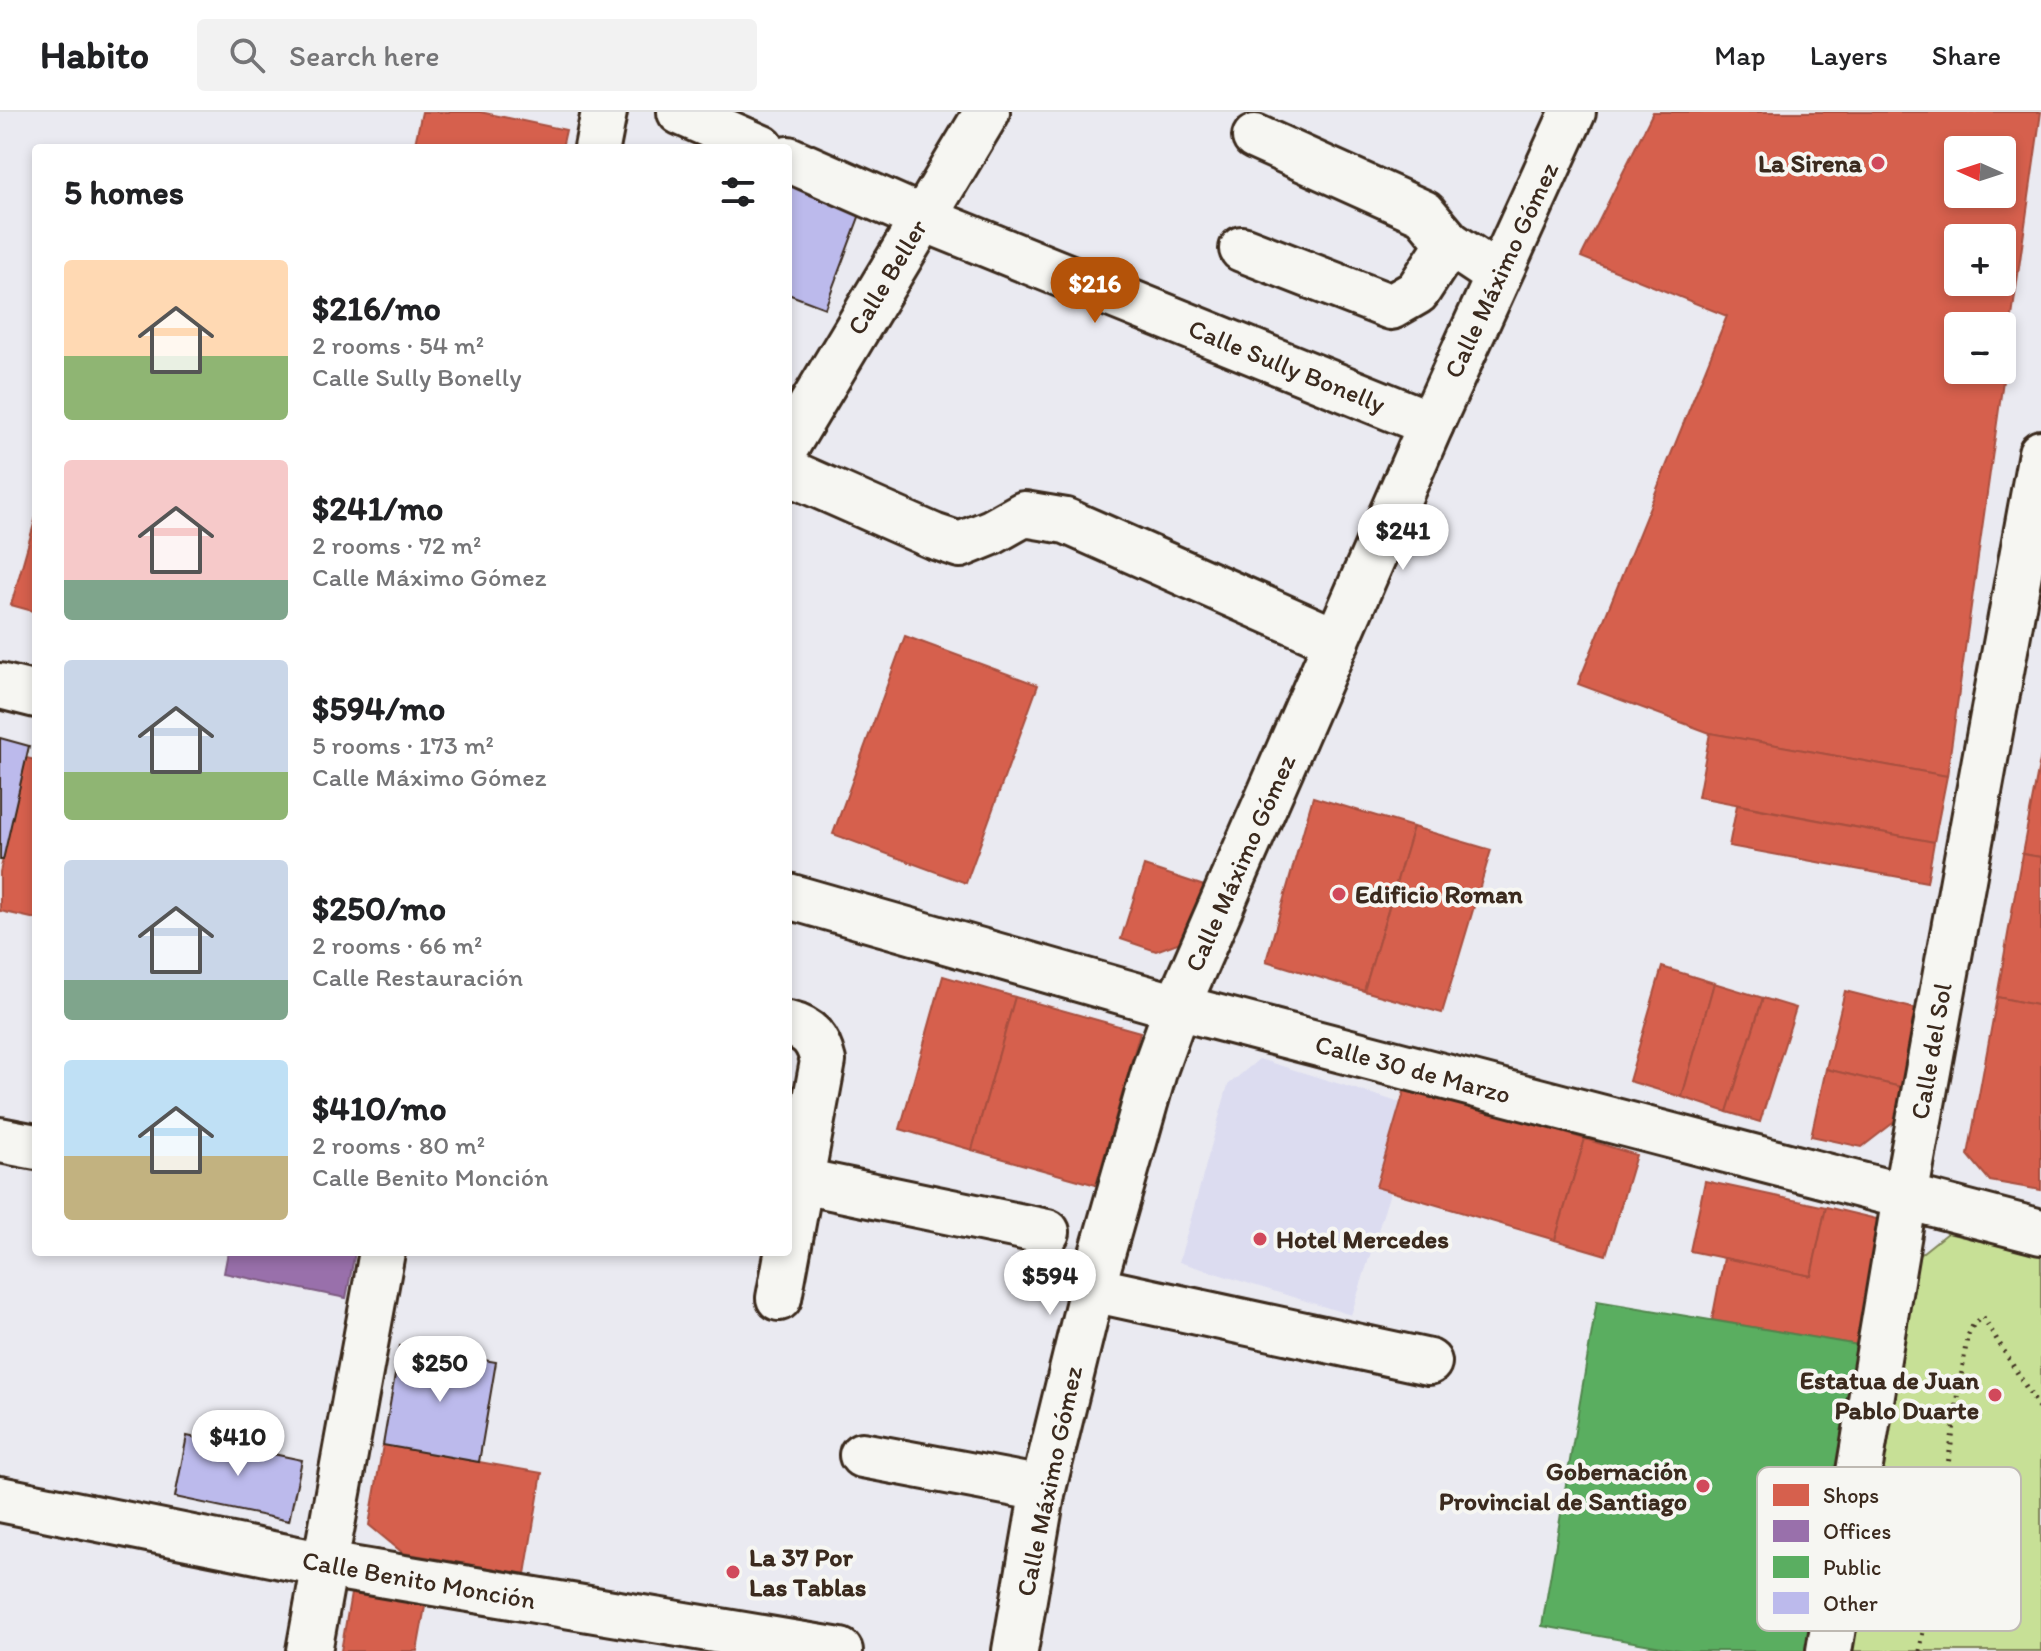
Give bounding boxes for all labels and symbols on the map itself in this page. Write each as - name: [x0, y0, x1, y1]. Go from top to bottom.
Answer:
- north arrow: [1944, 136, 2016, 208]
- place label: La Sirena: [1758, 147, 1862, 179]
- marker: La Sirena: [1869, 154, 1887, 172]
- street label: Calle Máximo Gómez: [1437, 157, 1565, 383]
- street label: Calle Beller: [840, 213, 934, 341]
- pin: $216: [1048, 257, 1142, 325]
- street label: Calle Sully Bonelly: [1184, 312, 1390, 420]
- pin: $241: [1356, 504, 1450, 572]
- street label: Calle Máximo Gómez: [1178, 749, 1302, 977]
- place label: Edificio Roman: [1355, 878, 1523, 910]
- marker: Edificio Roman: [1330, 885, 1348, 903]
- street label: Calle del Sol: [1903, 980, 1959, 1122]
- street label: Calle 30 de Marzo: [1312, 1028, 1514, 1110]
- place label: Hotel Mercedes: [1276, 1223, 1449, 1255]
- marker: Hotel Mercedes: [1251, 1230, 1269, 1248]
- pin: $594: [1003, 1249, 1097, 1317]
- pin: $250: [393, 1336, 487, 1404]
- street label: Calle Máximo Gómez: [1009, 1363, 1089, 1599]
- place label: Estatua de Juan Pablo Duarte: [1800, 1364, 1979, 1426]
- marker: Estatua de Juan Pablo Duarte: [1986, 1386, 2004, 1404]
- pin: $410: [191, 1410, 285, 1478]
- place label: Gobernación Provincial de Santiago: [1439, 1455, 1687, 1517]
- legend: [1757, 1467, 2021, 1631]
- marker: Gobernación Provincial de Santiago: [1694, 1477, 1712, 1495]
- text: Shops: [1823, 1482, 1879, 1509]
- text: Offices: [1823, 1518, 1891, 1545]
- place label: La 37 Por Las Tablas: [749, 1541, 866, 1603]
- street label: Calle Benito Monción: [300, 1544, 539, 1616]
- text: Public: [1823, 1554, 1881, 1581]
- marker: La 37 Por Las Tablas: [724, 1563, 742, 1581]
- text: Other: [1823, 1590, 1878, 1617]

